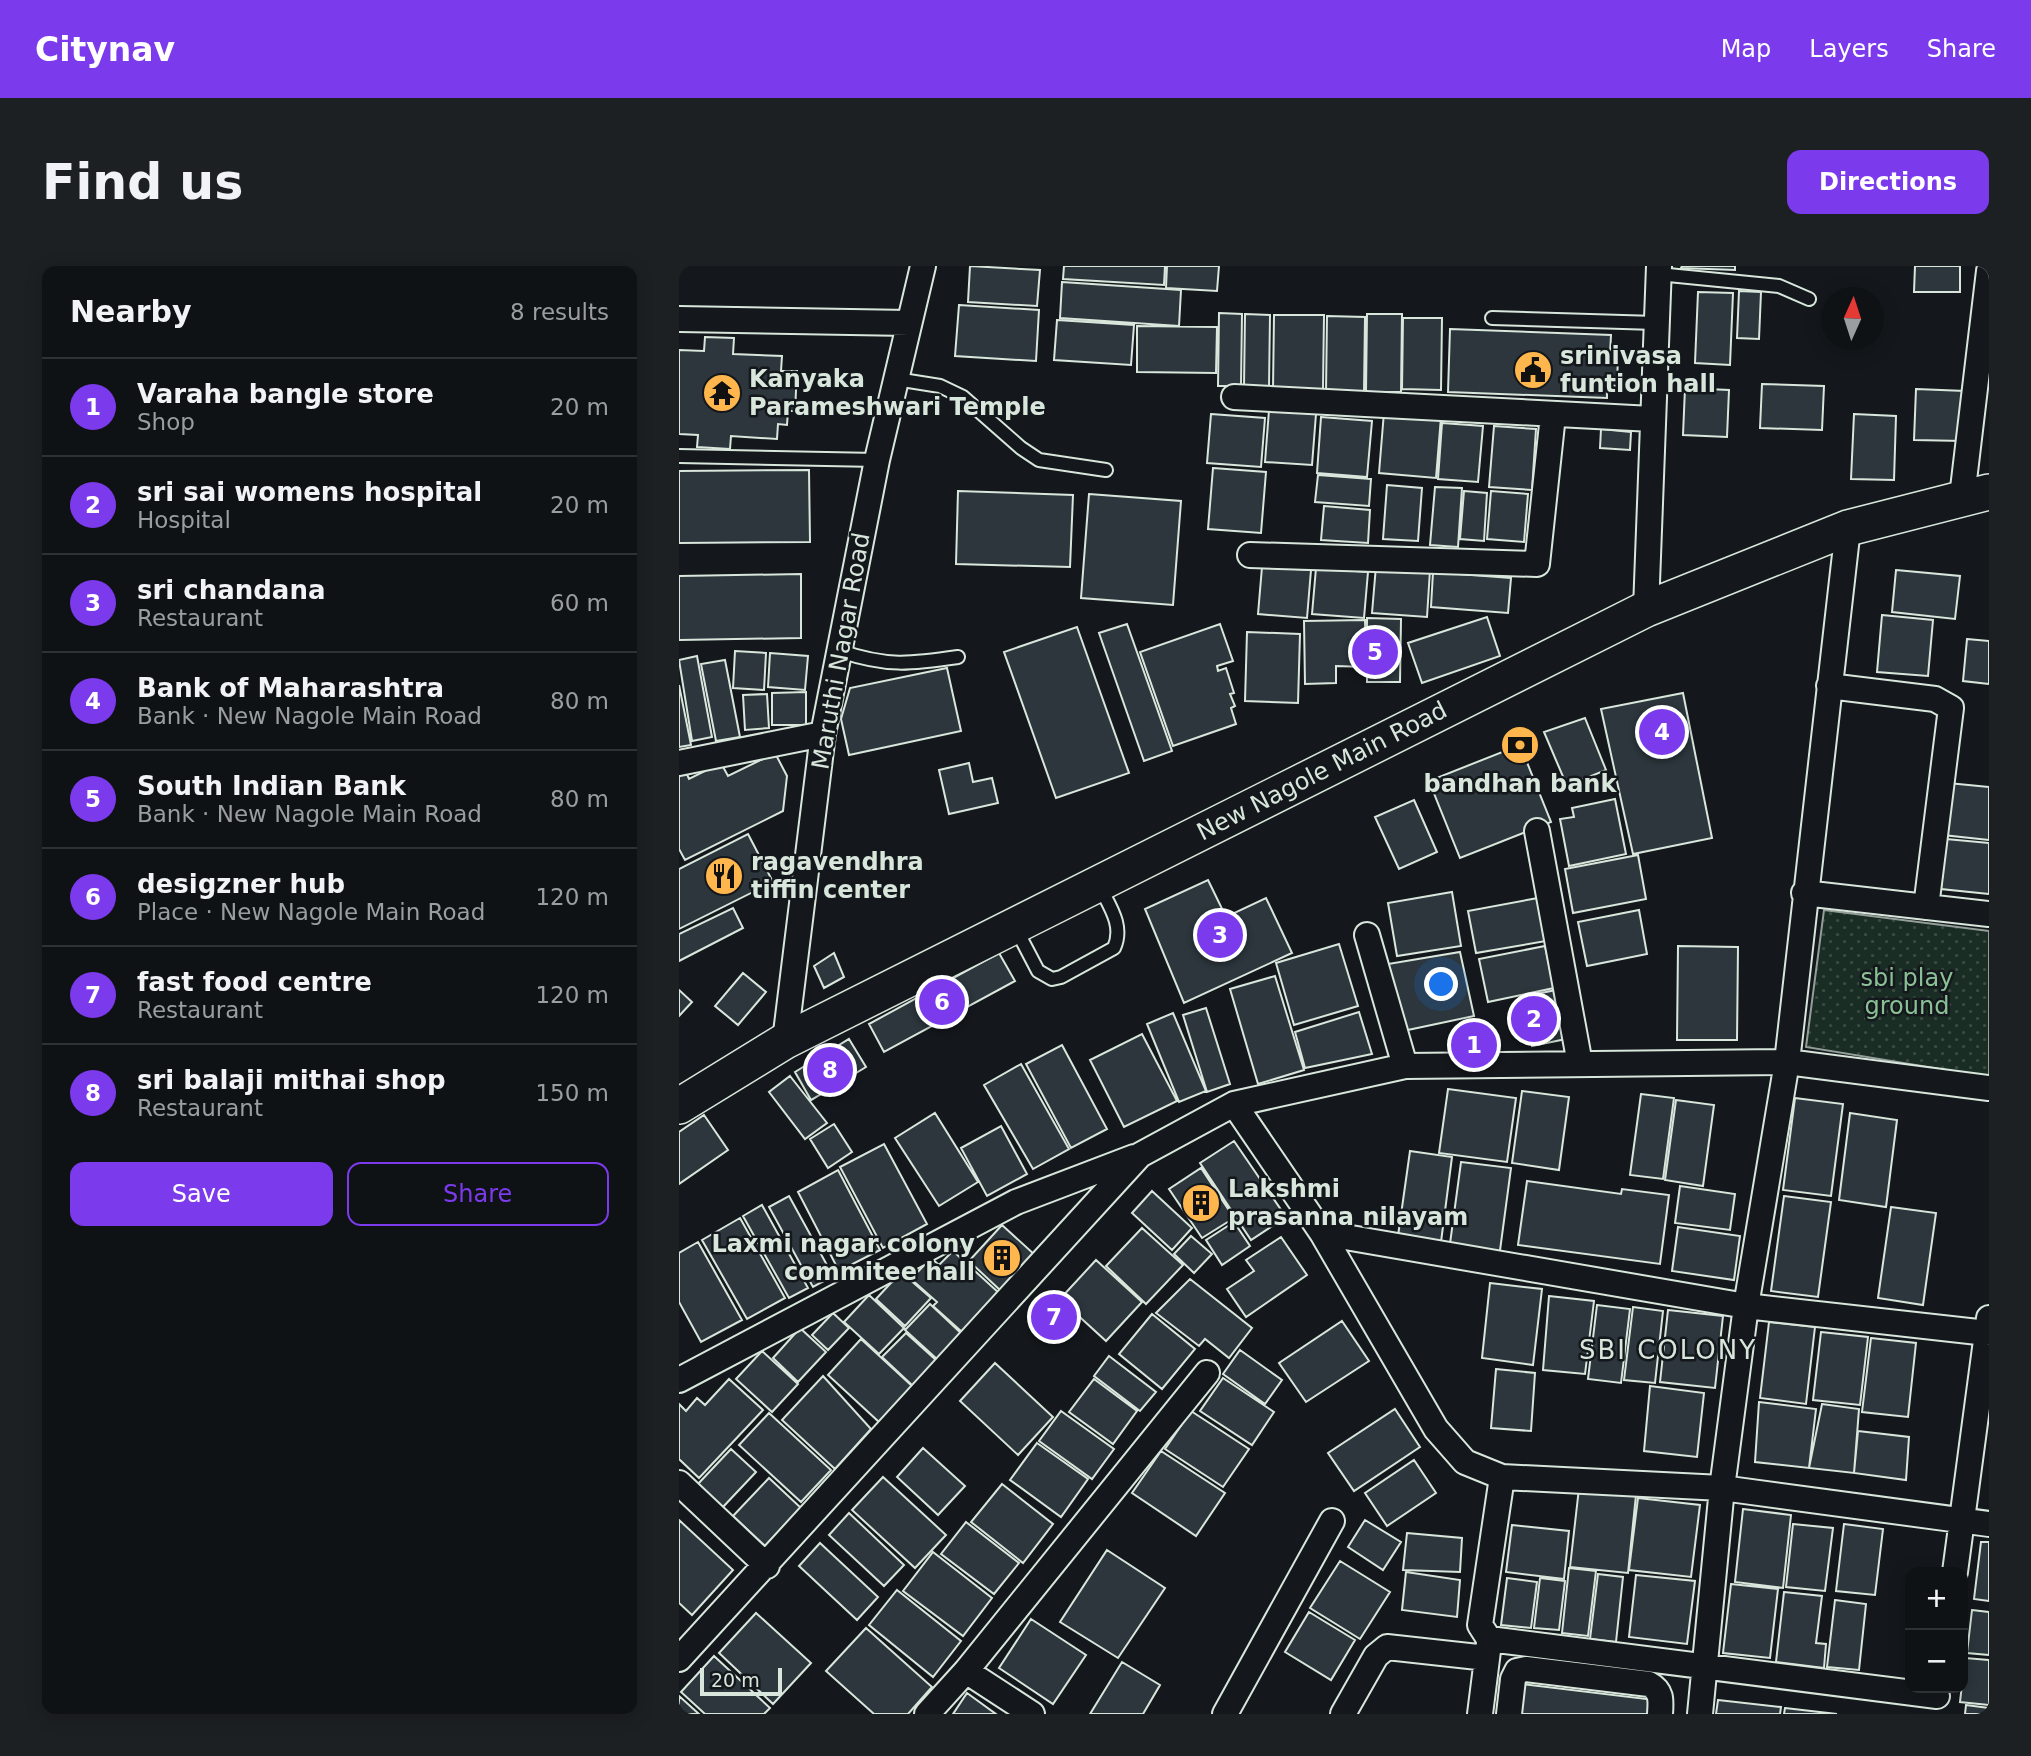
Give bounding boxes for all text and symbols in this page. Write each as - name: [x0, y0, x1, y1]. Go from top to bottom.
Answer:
- text: Citynav: [35, 30, 175, 69]
- text: Map: [1721, 35, 1771, 63]
- text: Layers: [1809, 35, 1889, 63]
- text: Share: [1927, 35, 1996, 63]
- button: Directions: [1787, 150, 1989, 214]
- text: Find us: [42, 154, 243, 211]
- north arrow: [1821, 287, 1884, 350]
- text: Nearby: [70, 294, 192, 329]
- text: 8 results: [510, 299, 609, 325]
- place label: srinivasa funtion hall: [1560, 342, 1716, 398]
- public building icon: srinivasa funtion hall: [1512, 349, 1554, 391]
- place label: Kanyaka Parameshwari Temple: [749, 365, 1046, 421]
- temple icon: Kanyaka Parameshwari Temple: [701, 372, 743, 414]
- text: Varaha bangle store: [137, 379, 434, 409]
- text: 1: [85, 394, 101, 420]
- text: 20 m: [550, 394, 609, 420]
- text: Shop: [137, 409, 195, 435]
- text: sri sai womens hospital: [137, 477, 482, 507]
- text: 2: [85, 492, 101, 518]
- text: 20 m: [550, 492, 609, 518]
- text: Hospital: [137, 507, 231, 533]
- street label: Maruthi Nagar Road: [806, 531, 876, 771]
- text: sri chandana: [137, 575, 325, 605]
- text: 3: [85, 590, 101, 616]
- text: 60 m: [550, 590, 609, 616]
- text: Restaurant: [137, 605, 263, 631]
- pin: 5: [1352, 626, 1398, 678]
- text: Bank of Maharashtra: [137, 673, 444, 703]
- text: 4: [85, 688, 101, 714]
- text: 80 m: [550, 688, 609, 714]
- street label: New Nagole Main Road: [1192, 696, 1452, 846]
- text: Bank · New Nagole Main Road: [137, 703, 482, 729]
- pin: 4: [1639, 706, 1685, 758]
- bank icon: bandhan bank: [1499, 724, 1541, 766]
- place label: bandhan bank: [1424, 770, 1617, 798]
- text: South Indian Bank: [137, 771, 406, 801]
- text: 5: [85, 786, 101, 812]
- text: 80 m: [550, 786, 609, 812]
- text: Bank · New Nagole Main Road: [137, 801, 482, 827]
- place label: ragavendhra tiffin center: [751, 848, 924, 904]
- restaurant icon: ragavendhra tiffin center: [703, 855, 745, 897]
- text: desigzner hub: [137, 869, 345, 899]
- text: 6: [85, 884, 101, 910]
- text: 120 m: [535, 884, 609, 910]
- text: Place · New Nagole Main Road: [137, 899, 485, 925]
- pin: 3: [1197, 909, 1243, 961]
- park label: sbi play ground: [1861, 964, 1953, 1020]
- text: fast food centre: [137, 967, 372, 997]
- your location: [1424, 967, 1458, 1001]
- pin: 6: [919, 976, 965, 1028]
- text: 7: [85, 982, 101, 1008]
- text: 120 m: [535, 982, 609, 1008]
- pin: 2: [1511, 993, 1557, 1045]
- text: Restaurant: [137, 997, 263, 1023]
- pin: 1: [1451, 1019, 1497, 1071]
- pin: 8: [807, 1044, 853, 1096]
- text: sri balaji mithai shop: [137, 1065, 446, 1095]
- text: 8: [85, 1080, 101, 1106]
- text: 150 m: [535, 1080, 609, 1106]
- text: Restaurant: [137, 1095, 263, 1121]
- button: Save: [70, 1162, 333, 1226]
- button: Share: [347, 1162, 609, 1226]
- place label: Lakshmi prasanna nilayam: [1228, 1175, 1468, 1231]
- building icon: Lakshmi prasanna nilayam: [1180, 1182, 1222, 1224]
- place label: Laxmi nagar colony commitee hall: [711, 1230, 975, 1286]
- building icon: Laxmi nagar colony commitee hall: [981, 1237, 1023, 1279]
- pin: 7: [1031, 1291, 1077, 1343]
- district label: SBI COLONY: [1579, 1335, 1757, 1365]
- map controls: [1905, 1567, 1968, 1693]
- button: +: [1905, 1567, 1968, 1630]
- button: −: [1905, 1630, 1968, 1693]
- scale bar: [700, 1665, 782, 1697]
- text: 20 m: [711, 1669, 760, 1691]

